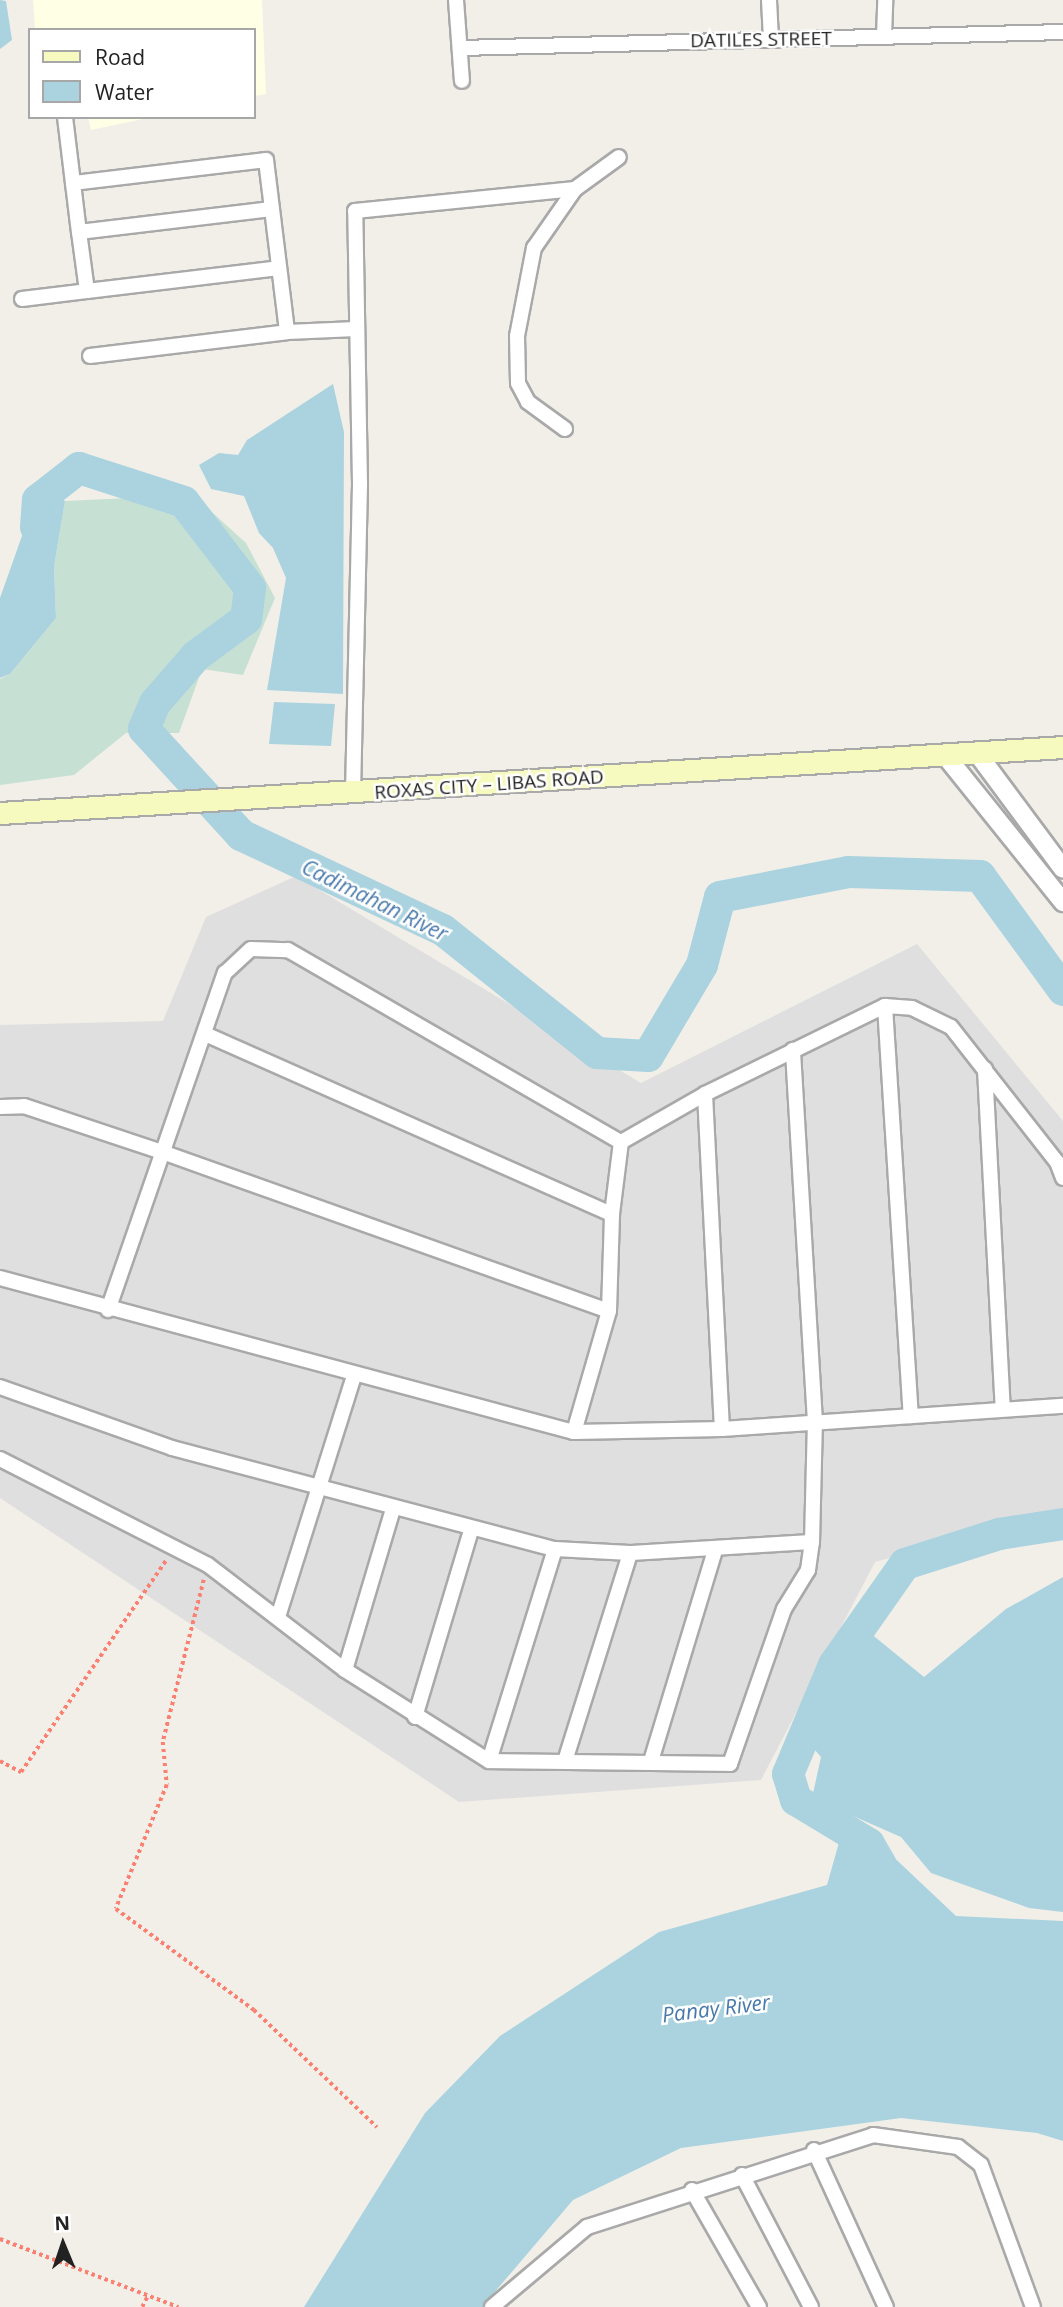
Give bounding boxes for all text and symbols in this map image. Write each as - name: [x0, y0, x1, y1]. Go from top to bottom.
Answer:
- street label: DATILES STREET: [690, 27, 832, 53]
- legend: [28, 28, 256, 119]
- text: Road: [95, 43, 145, 71]
- text: Water: [95, 78, 154, 106]
- street label: ROXAS CITY – LIBAS ROAD: [374, 766, 604, 804]
- water label: Cadimahan River: [298, 854, 452, 946]
- water label: Panay River: [661, 1989, 771, 2027]
- north arrow: [28, 2209, 98, 2279]
- text: N: [54, 2210, 70, 2236]

